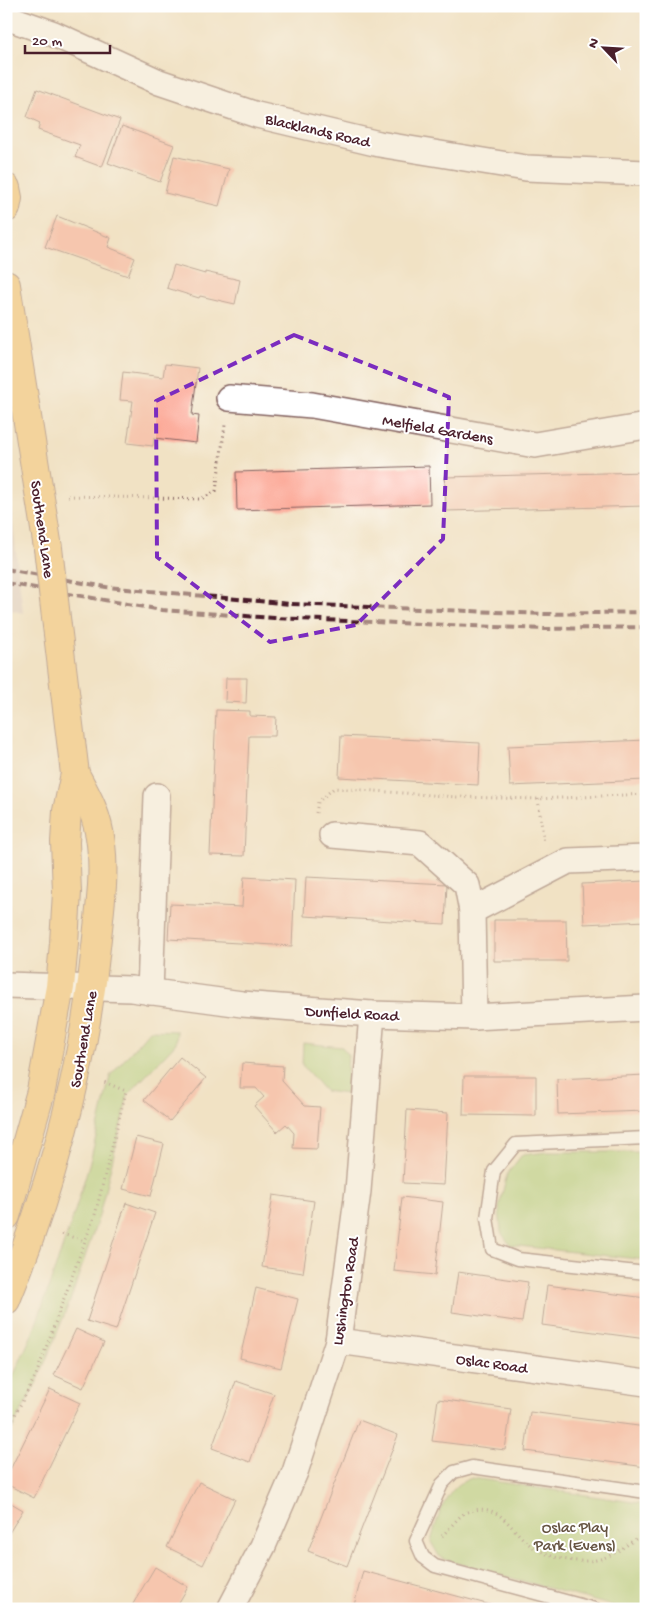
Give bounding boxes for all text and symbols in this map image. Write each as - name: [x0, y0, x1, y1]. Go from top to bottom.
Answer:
- scale bar: [25, 22, 110, 54]
- north arrow: [580, 22, 630, 72]
- text: 20 m: [32, 33, 62, 51]
- text: N: [585, 36, 604, 51]
- street label: Blacklands Road: [262, 111, 373, 154]
- street label: Melfield Gardens: [381, 412, 495, 451]
- street label: Southend Lane: [24, 480, 57, 580]
- street label: Southend Lane: [68, 989, 103, 1090]
- street label: Dunfield Road: [303, 1004, 401, 1028]
- street label: Lushington Road: [330, 1235, 366, 1347]
- street label: Oslac Road: [454, 1351, 530, 1380]
- park label: Oslac Play Park (Evens): [533, 1520, 616, 1557]

